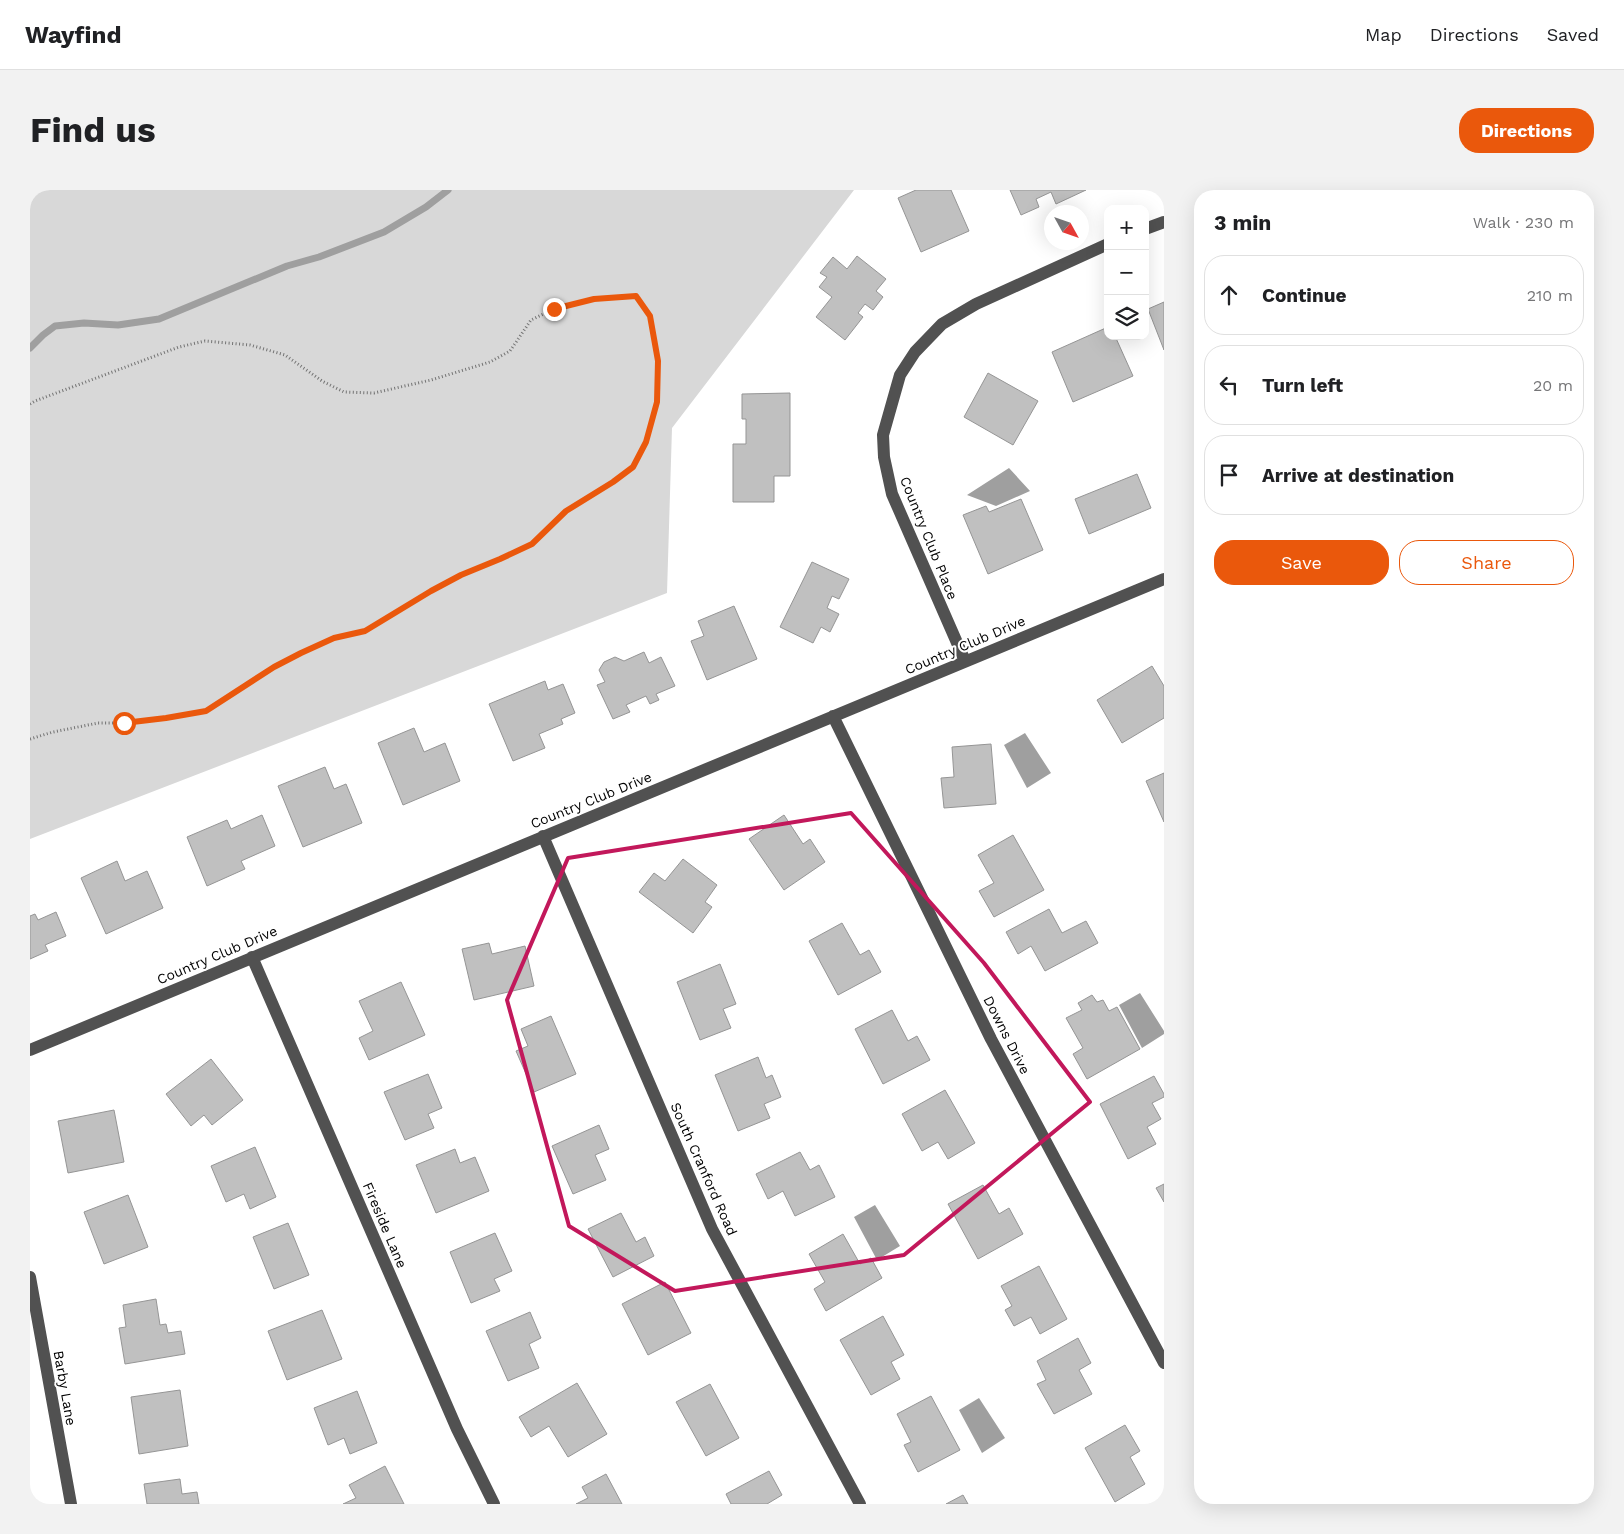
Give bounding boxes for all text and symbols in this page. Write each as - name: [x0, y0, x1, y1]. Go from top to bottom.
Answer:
- text: Wayfind: [25, 21, 121, 49]
- text: Map: [1365, 24, 1402, 45]
- text: Directions: [1430, 24, 1519, 45]
- text: Saved: [1547, 24, 1599, 45]
- button: Directions: [1459, 108, 1594, 153]
- text: Find us: [30, 109, 156, 151]
- north arrow: [1044, 205, 1089, 250]
- map controls: [1104, 205, 1149, 340]
- button: +: [1104, 205, 1149, 250]
- text: 3 min: [1214, 210, 1271, 235]
- text: Walk · 230 m: [1473, 213, 1574, 232]
- button: −: [1104, 250, 1149, 295]
- icon: ahead: [1215, 281, 1243, 309]
- text: Continue: [1262, 284, 1346, 307]
- text: 210 m: [1527, 286, 1573, 305]
- button: layers: [1104, 295, 1149, 340]
- route end: [543, 298, 566, 321]
- icon: left: [1215, 371, 1243, 399]
- text: Turn left: [1262, 374, 1343, 397]
- text: 20 m: [1533, 376, 1573, 395]
- icon: arrive: [1215, 461, 1243, 489]
- text: Arrive at destination: [1262, 464, 1454, 487]
- street label: Country Club Place: [897, 474, 961, 602]
- button: Save: [1214, 540, 1389, 585]
- button: Share: [1399, 540, 1574, 585]
- street label: Country Club Drive: [902, 612, 1028, 678]
- route start: [113, 712, 136, 735]
- street label: Country Club Drive: [528, 768, 654, 832]
- street label: Country Club Drive: [154, 922, 280, 988]
- street label: Downs Drive: [980, 993, 1034, 1077]
- street label: South Cranford Road: [667, 1100, 741, 1238]
- street label: Fireside Lane: [360, 1180, 410, 1270]
- street label: Barby Lane: [51, 1349, 79, 1427]

